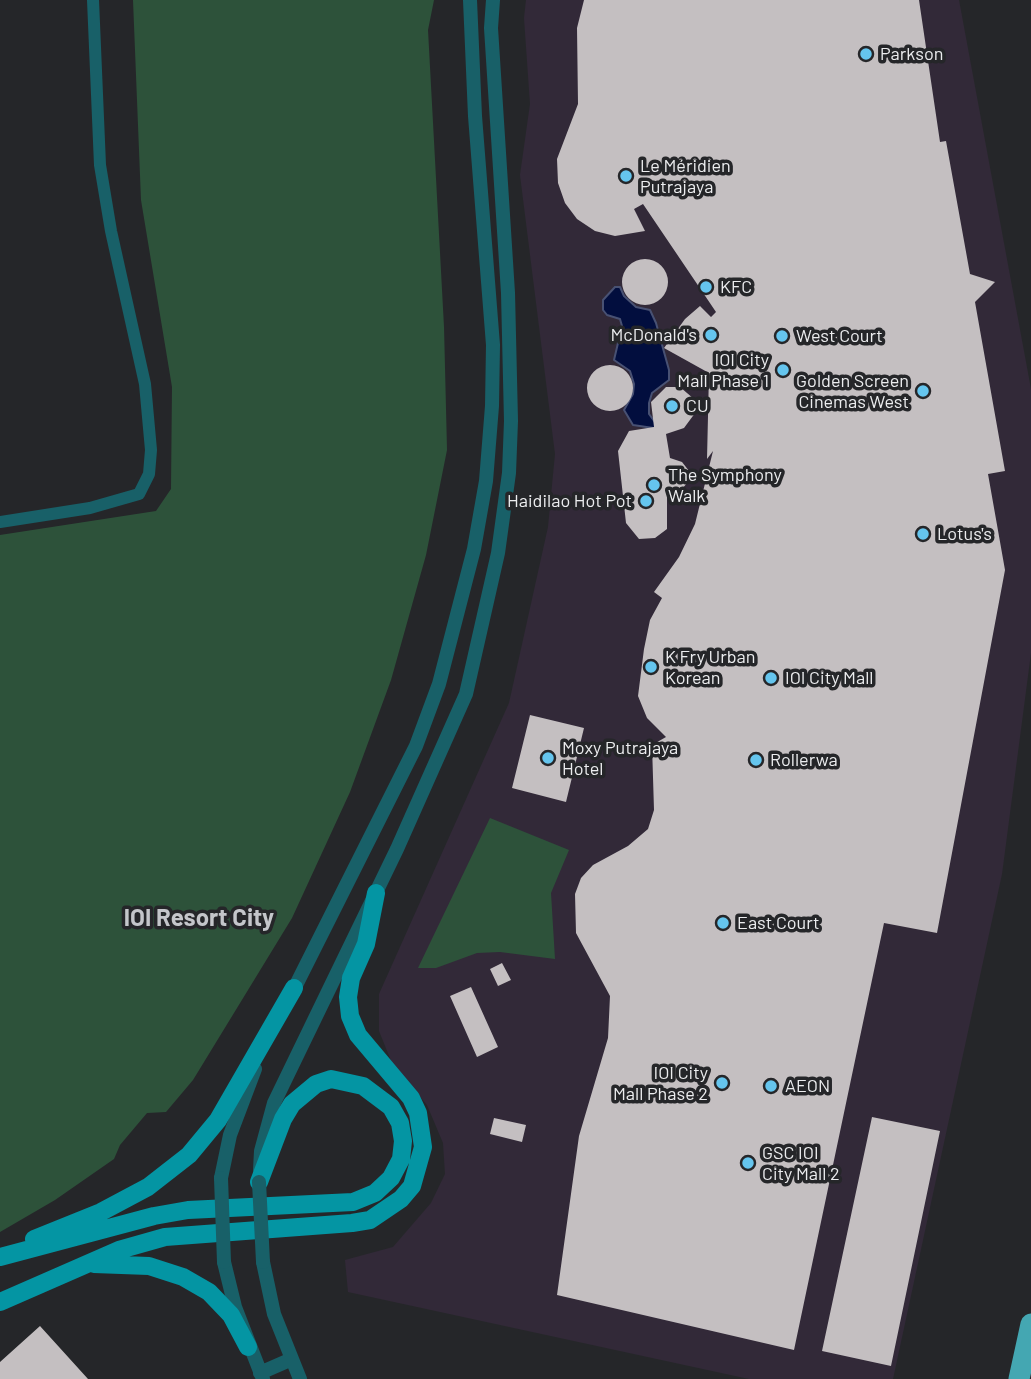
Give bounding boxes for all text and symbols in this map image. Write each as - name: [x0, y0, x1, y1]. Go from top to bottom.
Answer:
- place label: Parkson: [880, 43, 943, 65]
- marker: Parkson: [858, 46, 874, 62]
- place label: Le Méridien Putrajaya: [640, 155, 731, 198]
- marker: Le Méridien Putrajaya: [618, 168, 634, 184]
- place label: KFC: [720, 276, 752, 298]
- marker: KFC: [698, 279, 714, 295]
- place label: McDonald's: [610, 324, 697, 346]
- place label: West Court: [796, 325, 883, 347]
- marker: McDonald's: [703, 327, 719, 343]
- marker: West Court: [774, 328, 790, 344]
- place label: IOI City Mall Phase 1: [677, 349, 769, 392]
- marker: IOI City Mall Phase 1: [775, 362, 791, 378]
- place label: Golden Screen Cinemas West: [796, 370, 909, 412]
- marker: Golden Screen Cinemas West: [915, 383, 931, 399]
- place label: CU: [686, 395, 709, 417]
- marker: CU: [664, 398, 680, 414]
- place label: The Symphony Walk: [668, 464, 782, 506]
- marker: The Symphony Walk: [646, 477, 662, 493]
- place label: Haidilao Hot Pot: [507, 490, 632, 512]
- marker: Haidilao Hot Pot: [638, 493, 654, 509]
- place label: Lotus's: [937, 523, 992, 545]
- marker: Lotus's: [915, 526, 931, 542]
- place label: K Fry Urban Korean: [665, 646, 756, 688]
- marker: K Fry Urban Korean: [643, 659, 659, 675]
- place label: IOI City Mall: [785, 667, 873, 689]
- marker: IOI City Mall: [763, 670, 779, 686]
- place label: Moxy Putrajaya Hotel: [562, 737, 678, 780]
- place label: Rollerwa: [770, 749, 838, 771]
- marker: Moxy Putrajaya Hotel: [540, 750, 556, 766]
- marker: Rollerwa: [748, 752, 764, 768]
- district label: IOI Resort City: [124, 904, 274, 932]
- place label: East Court: [737, 912, 820, 934]
- marker: East Court: [715, 915, 731, 931]
- place label: IOI City Mall Phase 2: [613, 1062, 708, 1104]
- marker: IOI City Mall Phase 2: [714, 1075, 730, 1091]
- place label: AEON: [785, 1075, 830, 1097]
- marker: AEON: [763, 1078, 779, 1094]
- place label: GSC IOI City Mall 2: [762, 1142, 840, 1184]
- marker: GSC IOI City Mall 2: [740, 1155, 756, 1171]

